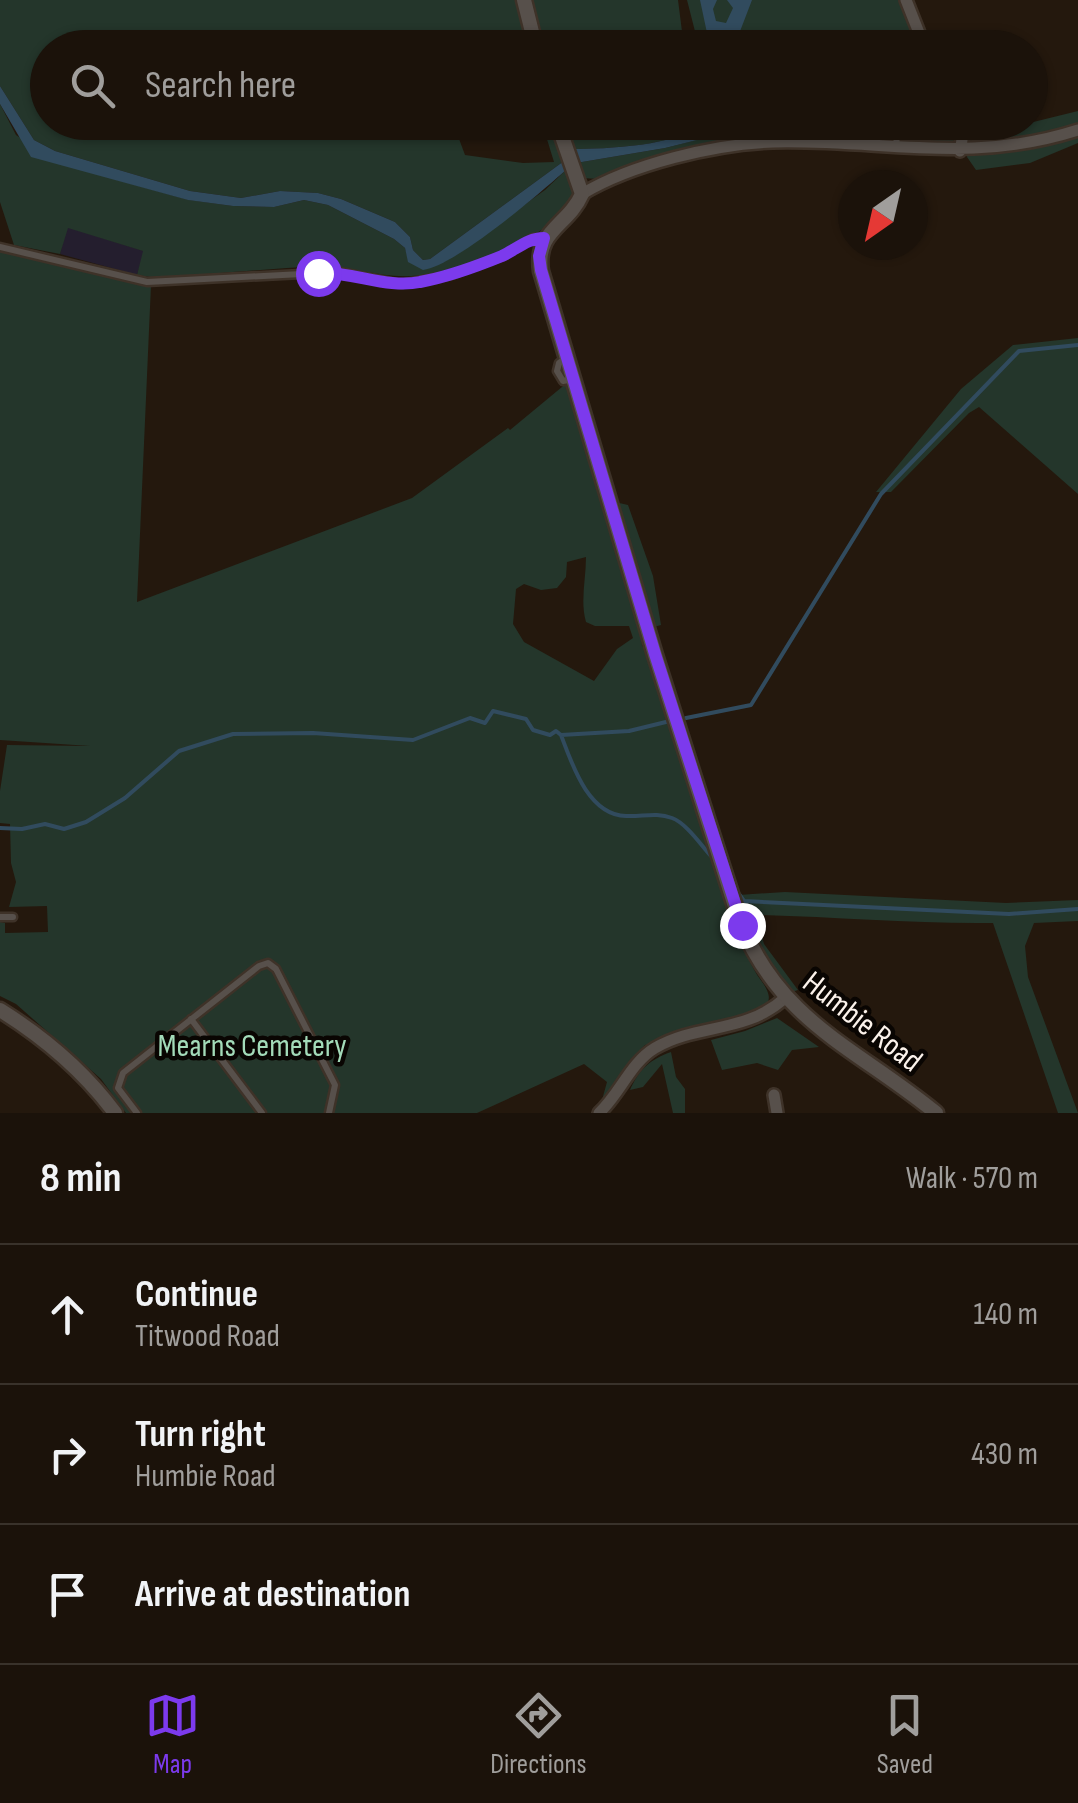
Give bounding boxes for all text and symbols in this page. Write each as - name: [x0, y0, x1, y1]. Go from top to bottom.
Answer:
- search box: [30, 30, 1048, 140]
- icon: search: [65, 58, 120, 113]
- text: Search here: [145, 63, 296, 108]
- north arrow: [838, 170, 928, 260]
- route start: [296, 251, 342, 297]
- route end: [720, 903, 766, 949]
- street label: Humbie Road: [795, 964, 930, 1081]
- park label: Mearns Cemetery: [157, 1027, 347, 1066]
- text: 8 min: [40, 1153, 121, 1204]
- text: Walk · 570 m: [906, 1159, 1038, 1198]
- text: Continue: [135, 1272, 258, 1317]
- icon: ahead: [40, 1287, 95, 1342]
- text: 140 m: [974, 1295, 1038, 1334]
- text: Titwood Road: [135, 1317, 280, 1356]
- text: Turn right: [135, 1412, 266, 1457]
- icon: right: [40, 1427, 95, 1482]
- text: 430 m: [971, 1435, 1038, 1474]
- text: Humbie Road: [135, 1457, 276, 1496]
- icon: arrive: [40, 1567, 95, 1622]
- text: Arrive at destination: [135, 1572, 410, 1617]
- tab: Map: [145, 1688, 200, 1781]
- tab: Directions: [490, 1688, 587, 1781]
- tab: Saved: [877, 1688, 933, 1781]

